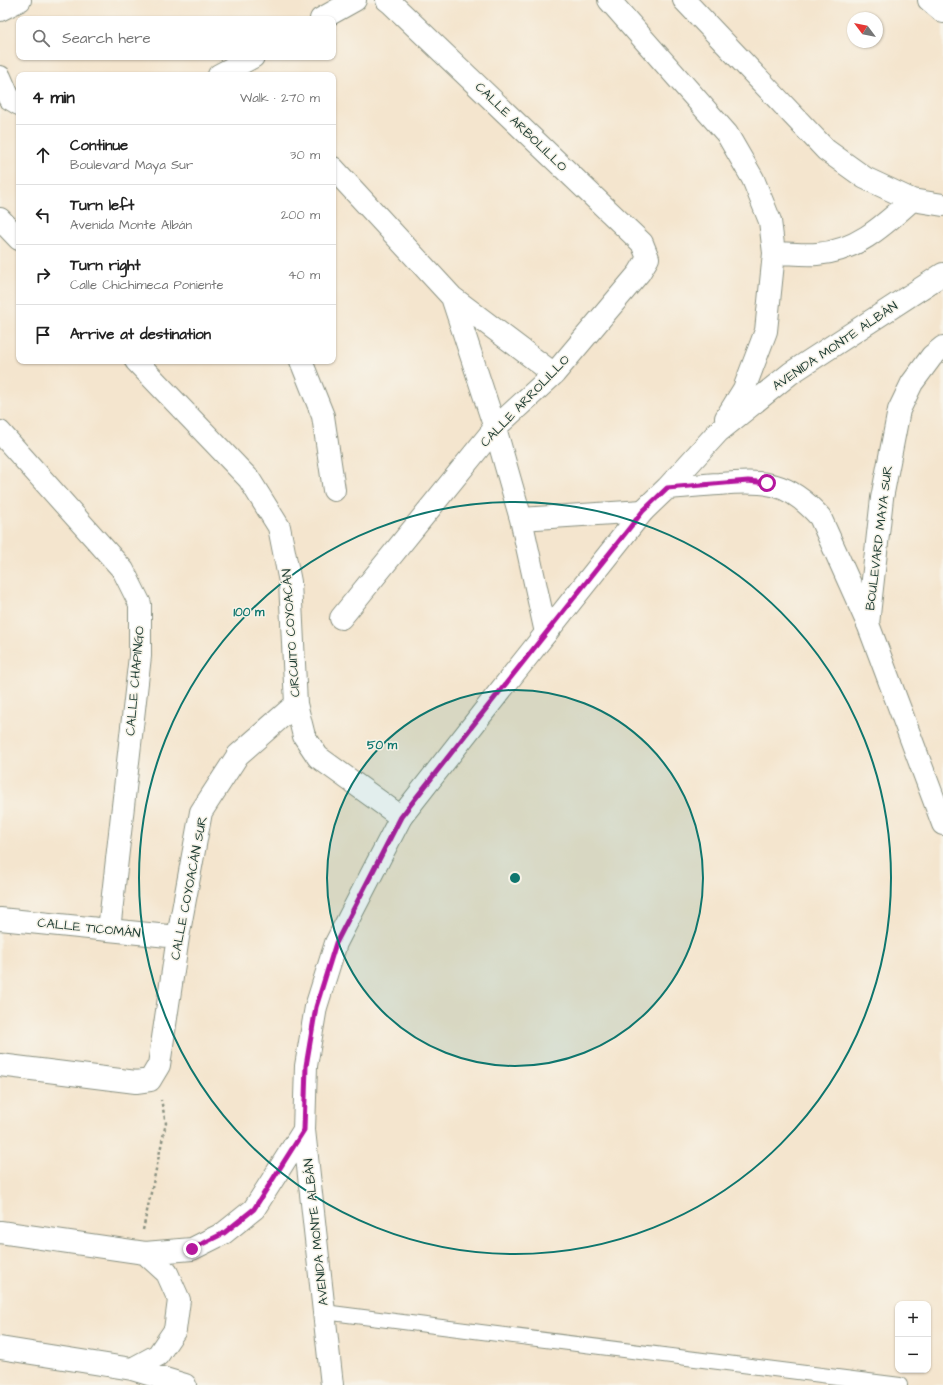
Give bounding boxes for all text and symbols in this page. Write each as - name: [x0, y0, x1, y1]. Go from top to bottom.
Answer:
- north arrow: [847, 12, 883, 48]
- search box: [16, 16, 336, 60]
- icon: search: [30, 27, 52, 49]
- text: Search here: [62, 28, 151, 49]
- street label: CALLE ARBOLILLO: [471, 78, 571, 176]
- text: 4 min: [32, 86, 75, 110]
- text: Walk · 270 m: [240, 89, 320, 107]
- text: Continue: [70, 135, 128, 156]
- icon: ahead: [32, 144, 54, 166]
- text: 30 m: [290, 146, 320, 164]
- text: Boulevard Maya Sur: [70, 156, 193, 174]
- text: Turn left: [70, 195, 134, 216]
- icon: left: [32, 204, 54, 226]
- text: 200 m: [281, 206, 320, 224]
- text: Avenida Monte Albán: [70, 216, 192, 234]
- text: Turn right: [70, 255, 141, 276]
- icon: right: [32, 264, 54, 286]
- text: 40 m: [288, 266, 320, 284]
- text: Calle Chichimeca Poniente: [70, 276, 223, 294]
- street label: AVENIDA MONTE ALBÁN: [769, 297, 901, 395]
- icon: arrive: [32, 324, 54, 346]
- text: Arrive at destination: [70, 324, 211, 345]
- street label: CALLE ARROLILLO: [476, 351, 574, 451]
- street label: BOULEVARD MAYA SUR: [861, 465, 897, 611]
- route start: [758, 474, 776, 492]
- street label: CIRCUITO COYOACÁN: [278, 568, 304, 698]
- text: 100 m: [234, 604, 265, 621]
- street label: CALLE CHAPINGO: [121, 625, 149, 737]
- text: 50 m: [367, 737, 398, 754]
- street label: CALLE COYOACÁN SUR: [166, 815, 212, 961]
- centre of rings: [508, 871, 522, 885]
- street label: CALLE TICOMÁN: [37, 914, 141, 942]
- street label: AVENIDA MONTE ALBÁN: [299, 1158, 333, 1306]
- route end: [183, 1240, 201, 1258]
- map controls: [895, 1301, 931, 1373]
- button: +: [895, 1301, 931, 1337]
- button: −: [895, 1337, 931, 1373]

